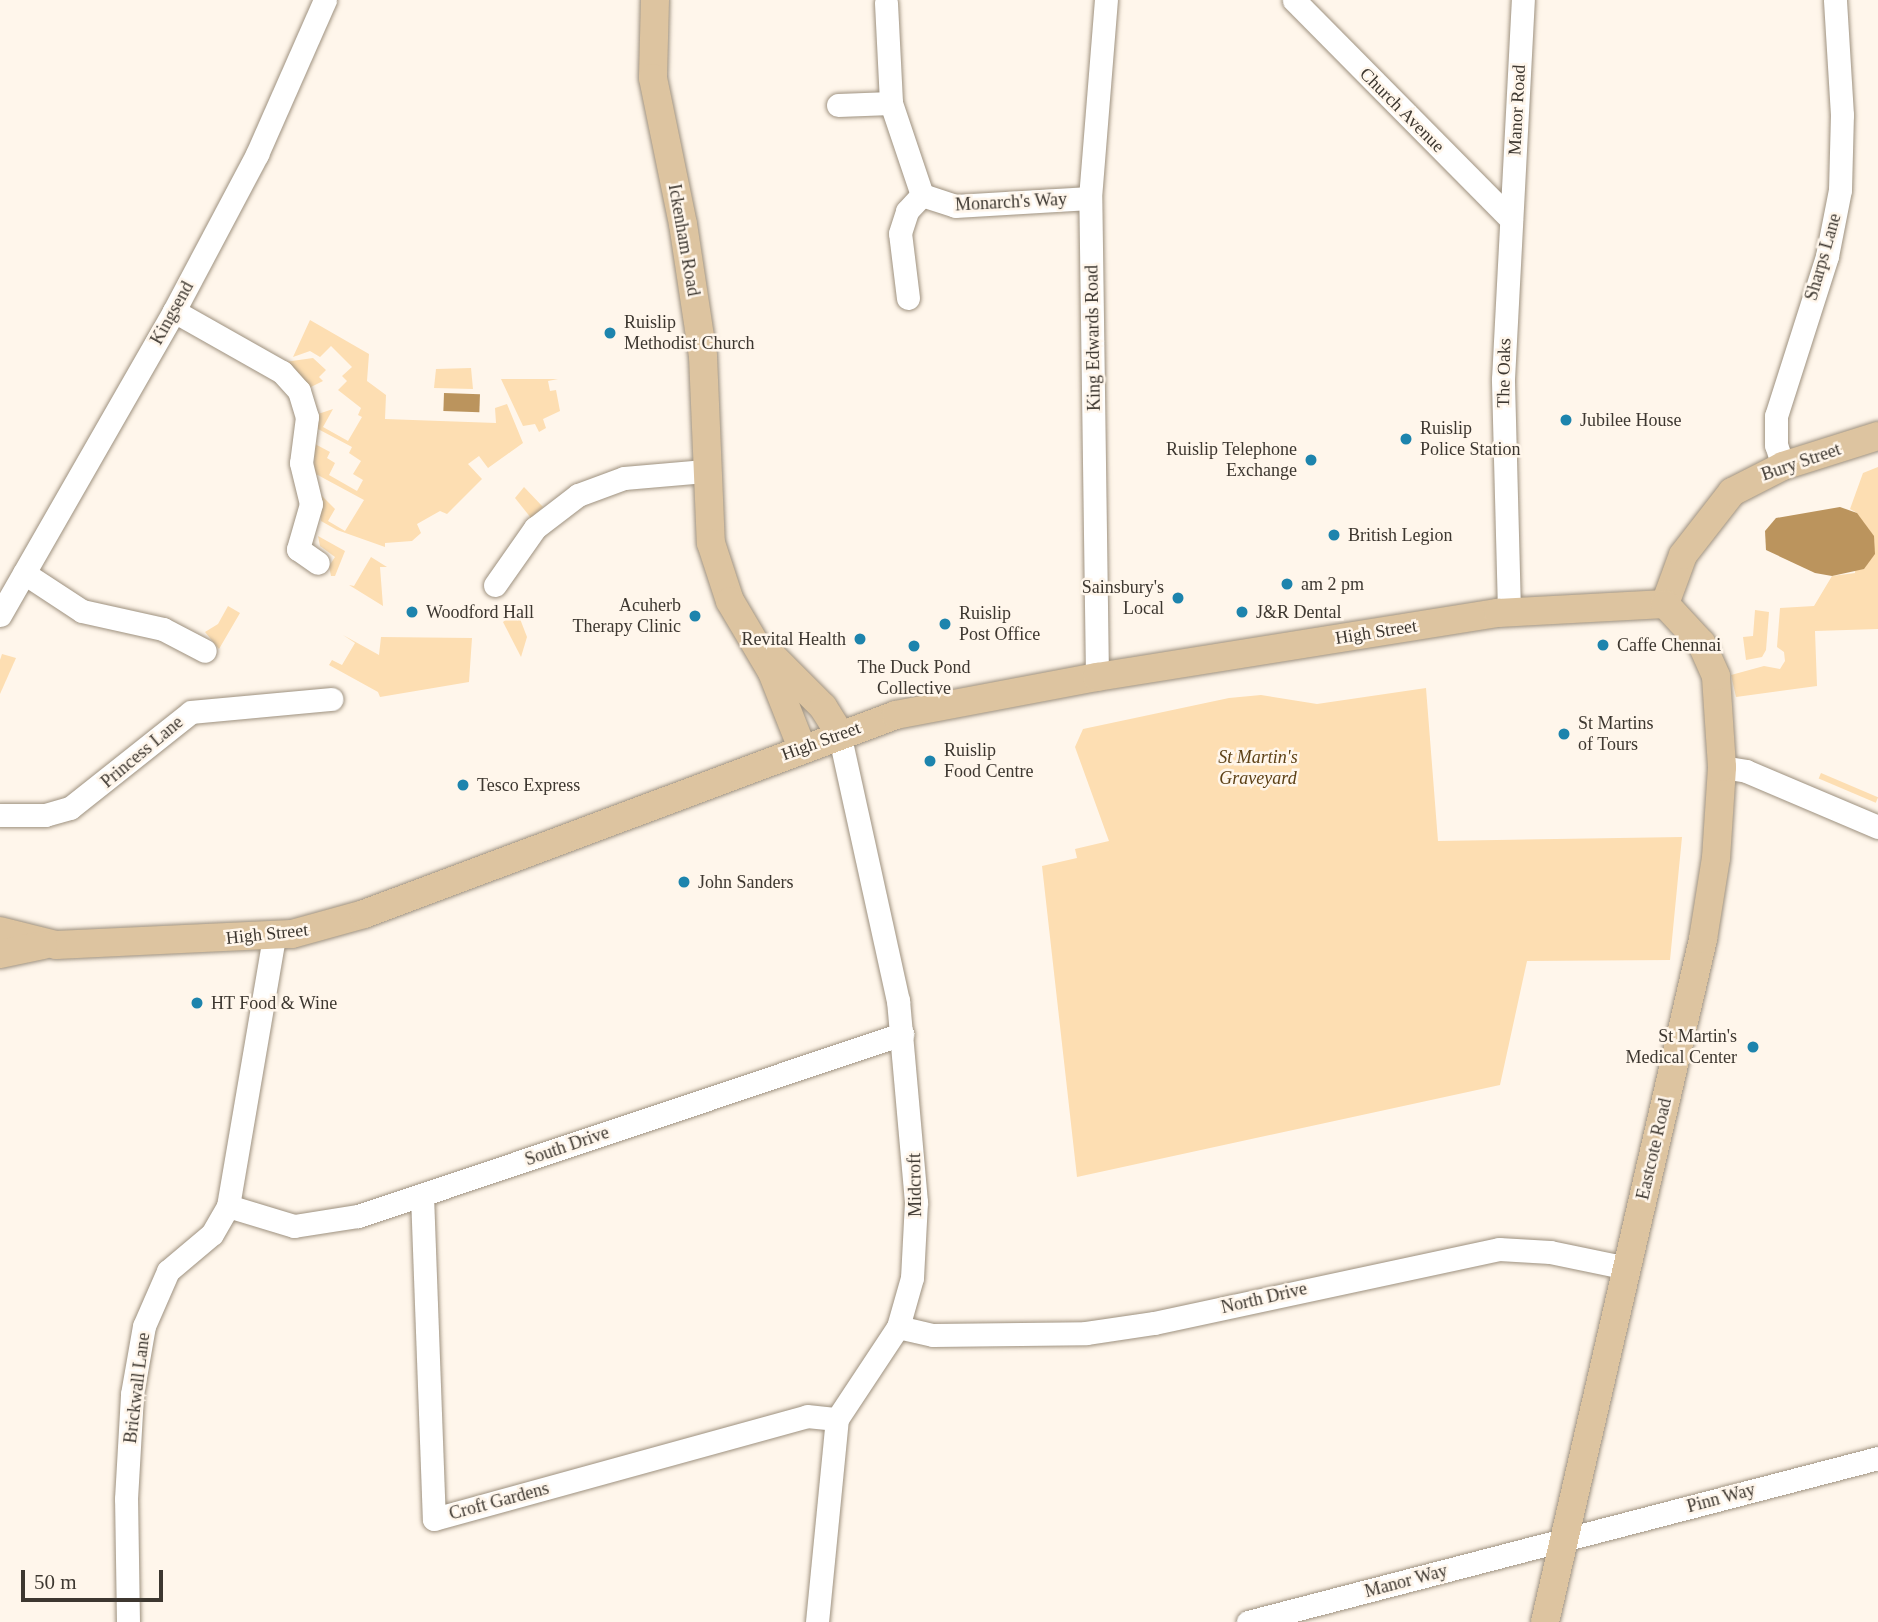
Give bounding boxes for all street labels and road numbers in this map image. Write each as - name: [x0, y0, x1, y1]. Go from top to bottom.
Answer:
- street label: Church Avenue: [1355, 63, 1449, 157]
- street label: Manor Road: [1504, 64, 1530, 156]
- street label: Ickenham Road: [664, 182, 704, 298]
- street label: Monarch's Way: [954, 188, 1068, 216]
- street label: Sharps Lane: [1800, 211, 1846, 303]
- street label: King Edwards Road: [1081, 265, 1105, 411]
- street label: Kingsend: [146, 278, 198, 348]
- street label: The Oaks: [1493, 338, 1515, 408]
- street label: Bury Street: [1758, 438, 1844, 486]
- street label: High Street: [1334, 615, 1418, 649]
- street label: Princess Lane: [97, 711, 187, 793]
- street label: High Street: [779, 717, 863, 765]
- street label: High Street: [225, 919, 309, 949]
- street label: Eastcote Road: [1632, 1096, 1676, 1202]
- street label: South Drive: [522, 1122, 612, 1170]
- street label: Midcroft: [904, 1153, 926, 1217]
- street label: North Drive: [1219, 1278, 1309, 1318]
- street label: Brickwall Lane: [119, 1331, 155, 1445]
- street label: Croft Gardens: [447, 1477, 551, 1525]
- street label: Pinn Way: [1684, 1479, 1758, 1517]
- street label: Manor Way: [1362, 1560, 1450, 1602]

